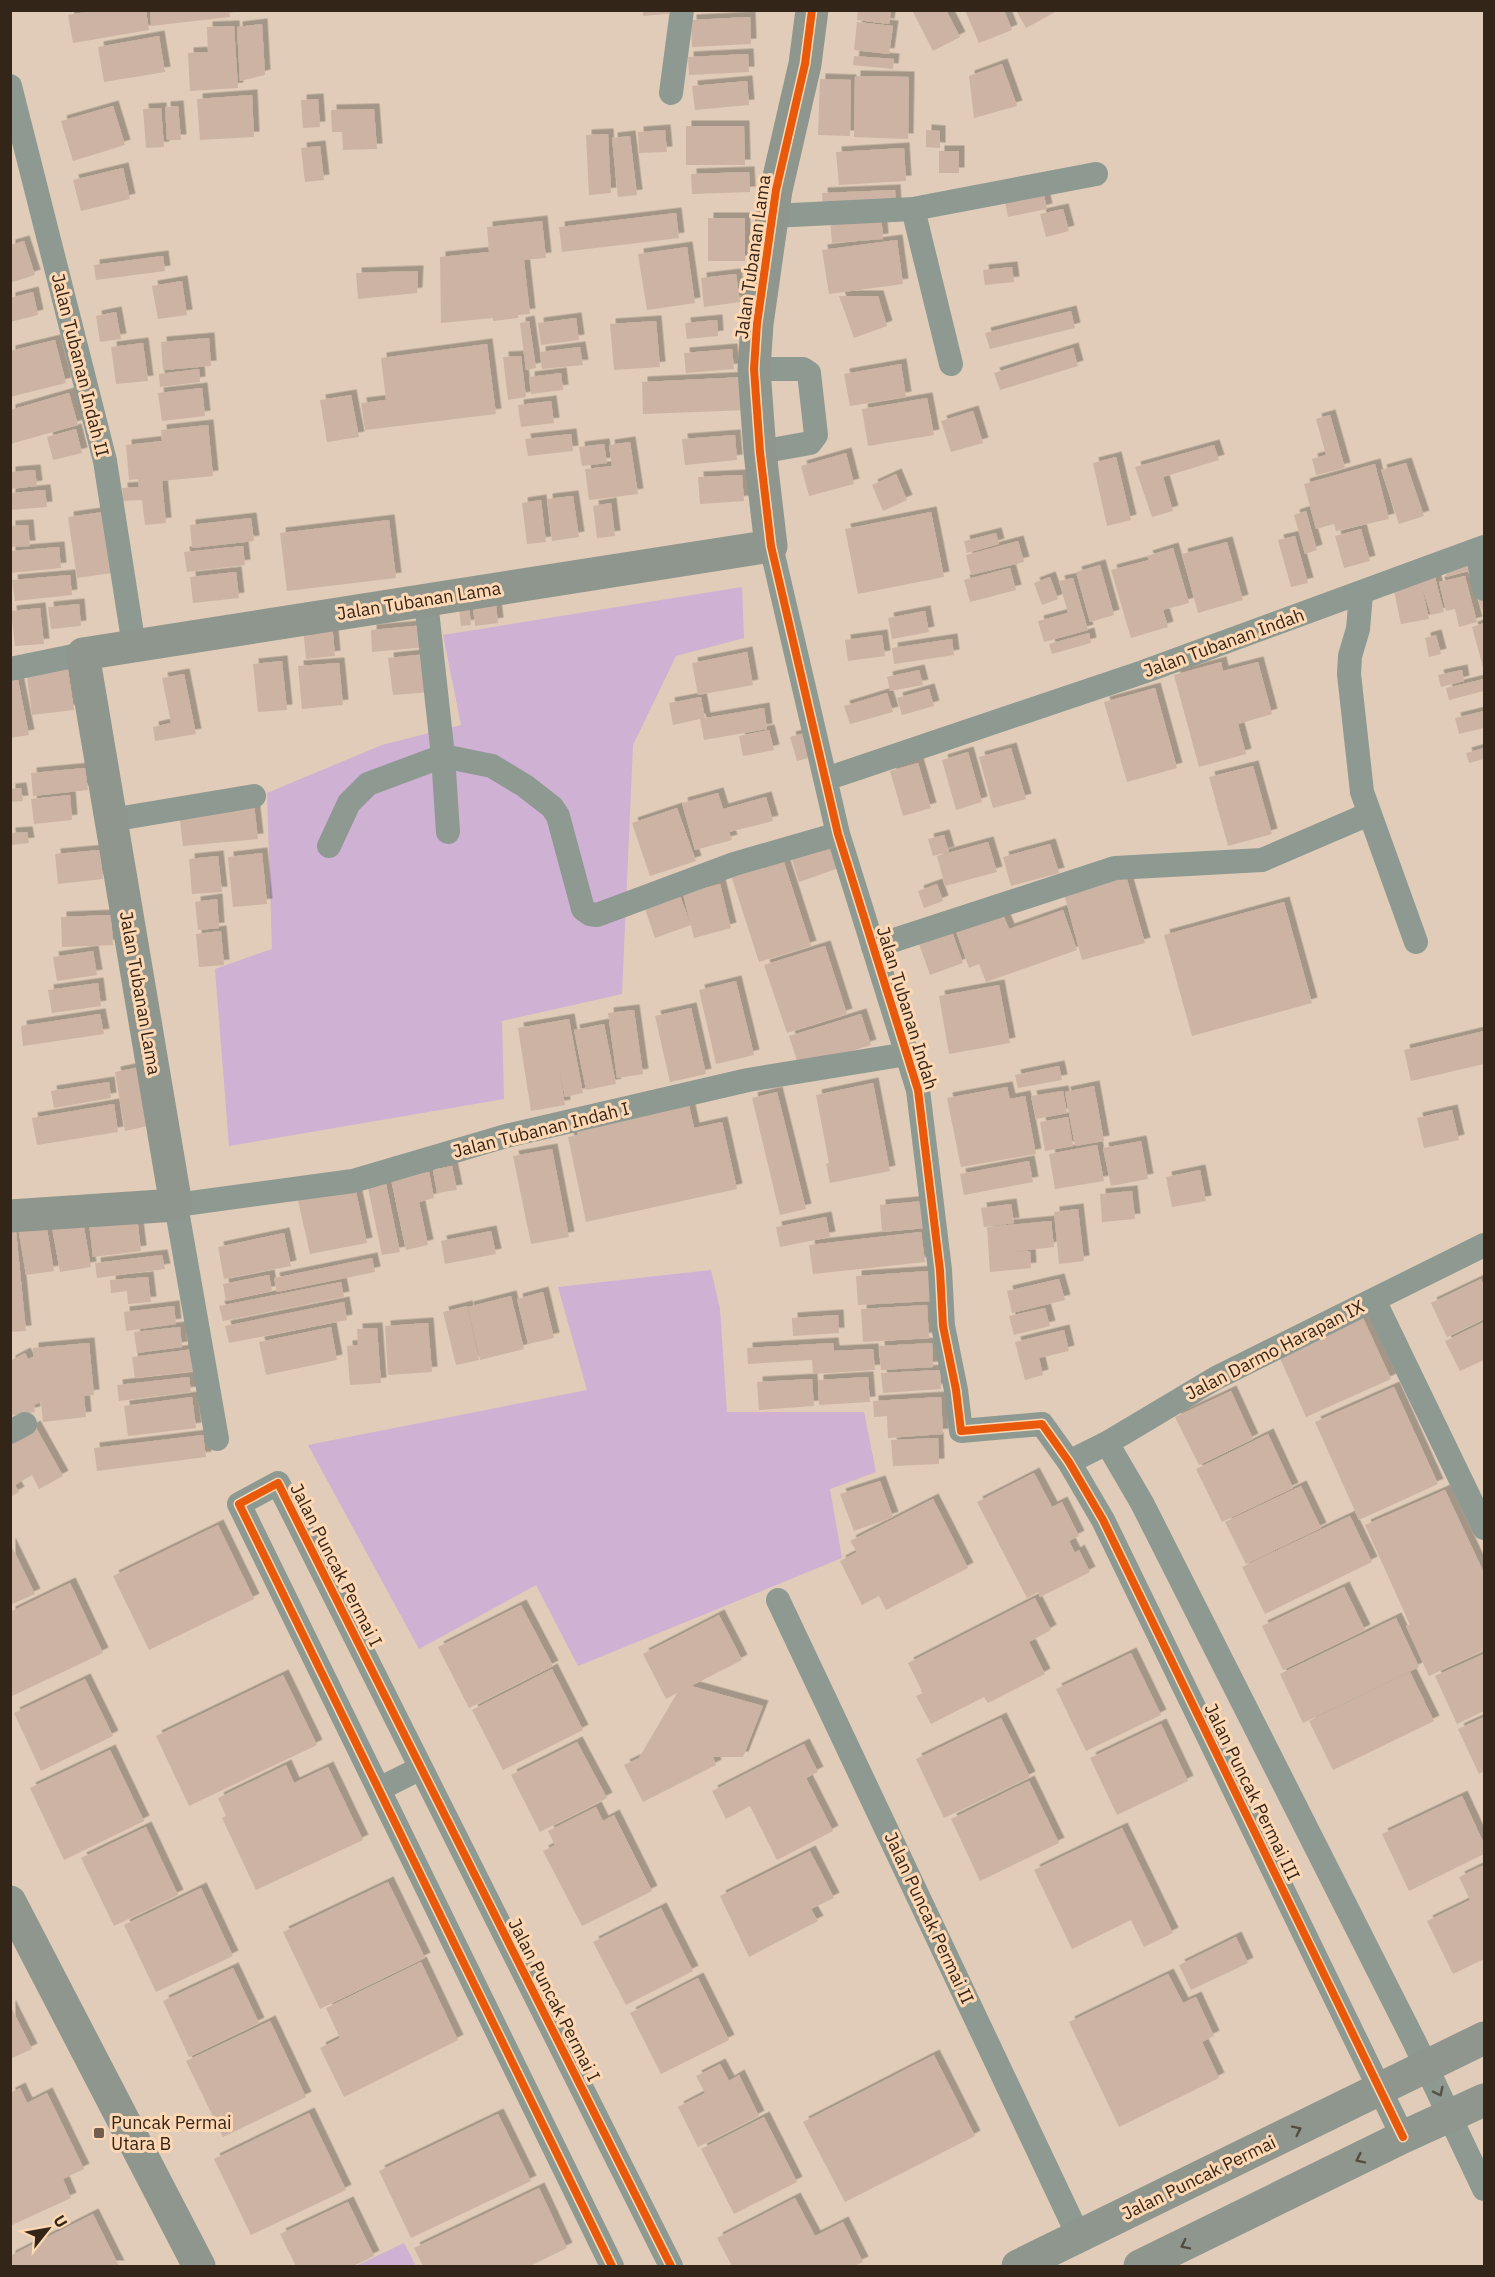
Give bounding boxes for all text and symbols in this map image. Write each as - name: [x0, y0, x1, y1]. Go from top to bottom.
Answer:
- street label: Jalan Tubanan Lama: [730, 173, 775, 341]
- street label: Jalan Tubanan Indah II: [47, 271, 114, 459]
- street label: Jalan Tubanan Lama: [335, 576, 503, 625]
- street label: Jalan Tubanan Indah: [1140, 603, 1307, 682]
- street label: Jalan Tubanan Lama: [115, 909, 166, 1077]
- street label: Jalan Tubanan Indah: [872, 923, 943, 1092]
- street label: Jalan Tubanan Indah I: [450, 1096, 631, 1163]
- street label: Jalan Darmo Harapan IX: [1182, 1295, 1368, 1405]
- street label: Jalan Puncak Permai I: [285, 1479, 388, 1650]
- street label: Jalan Puncak Permai III: [1200, 1699, 1305, 1884]
- street label: Jalan Puncak Permai II: [880, 1828, 979, 2007]
- street label: Jalan Puncak Permai I: [503, 1914, 606, 2085]
- one-way arrow: [1431, 2085, 1443, 2096]
- place label: Puncak Permai Utara B: [111, 2111, 232, 2155]
- marker: Puncak Permai Utara B: [92, 2126, 106, 2140]
- one-way arrow: [1291, 2126, 1301, 2137]
- street label: Jalan Puncak Permai: [1118, 2130, 1279, 2225]
- one-way arrow: [1355, 2151, 1366, 2163]
- north arrow: [18, 2199, 78, 2259]
- text: U: [49, 2211, 72, 2231]
- one-way arrow: [1180, 2237, 1191, 2249]

